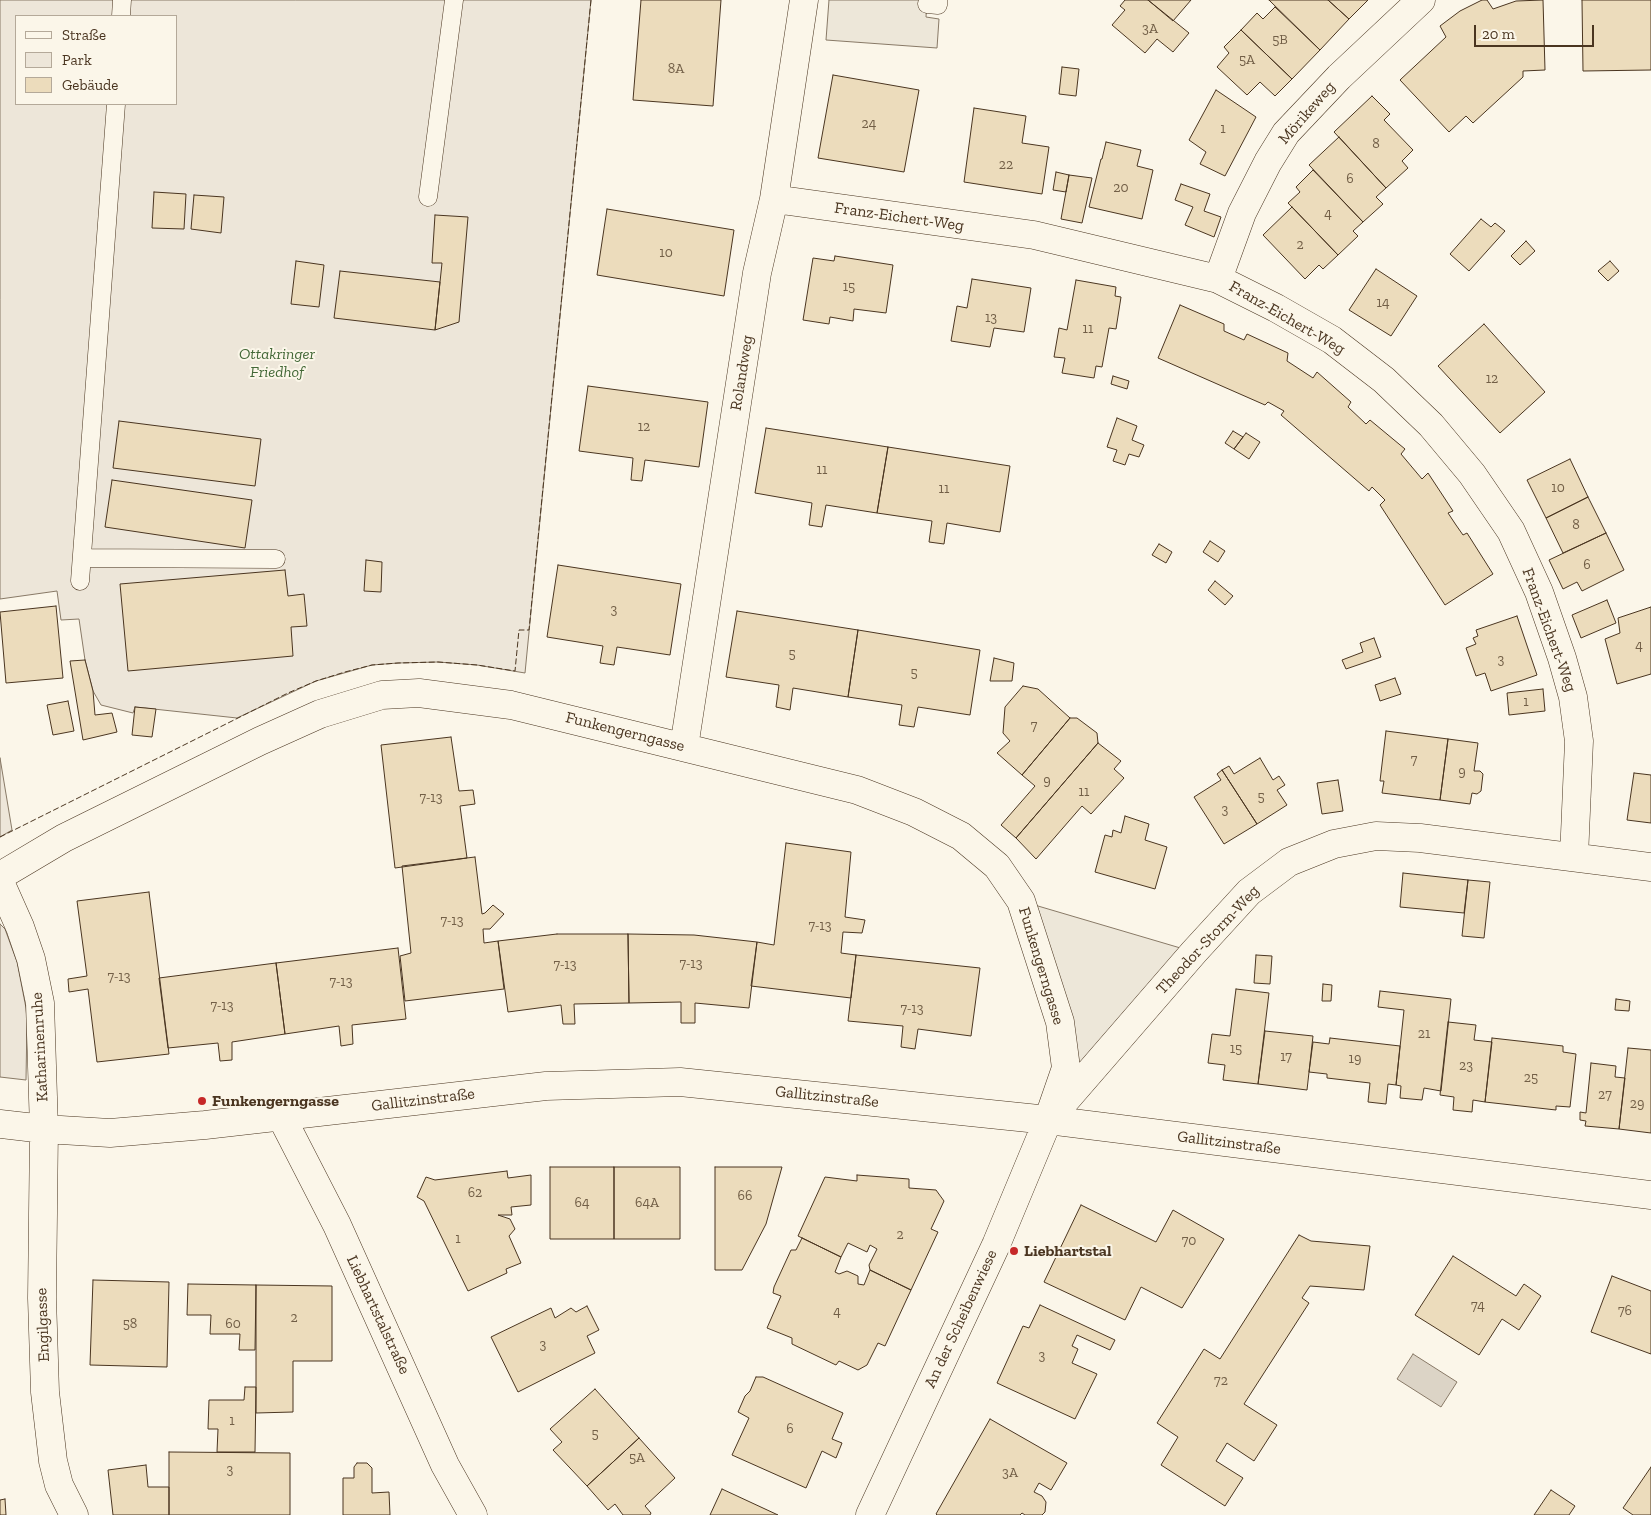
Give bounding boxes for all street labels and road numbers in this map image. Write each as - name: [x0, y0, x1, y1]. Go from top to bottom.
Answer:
- street label: Mörikeweg: [1275, 78, 1339, 148]
- street label: Franz-Eichert-Weg: [833, 198, 965, 236]
- street label: Franz-Eichert-Weg: [1226, 277, 1348, 359]
- street label: Rolandweg: [727, 334, 757, 412]
- street label: Franz-Eichert-Weg: [1518, 565, 1580, 695]
- street label: Funkengerngasse: [563, 708, 687, 756]
- street label: Theodor-Storm-Weg: [1152, 881, 1264, 999]
- street label: Funkengerngasse: [1014, 905, 1068, 1027]
- street label: Katharinenruhe: [28, 992, 52, 1102]
- street label: Gallitzinstraße: [774, 1082, 880, 1112]
- street label: Gallitzinstraße: [370, 1084, 476, 1116]
- street label: Gallitzinstraße: [1176, 1127, 1282, 1159]
- street label: An der Scheibenwiese: [921, 1247, 1001, 1391]
- street label: Liebhartstalstraße: [342, 1253, 414, 1377]
- street label: Engilgasse: [32, 1288, 54, 1362]

